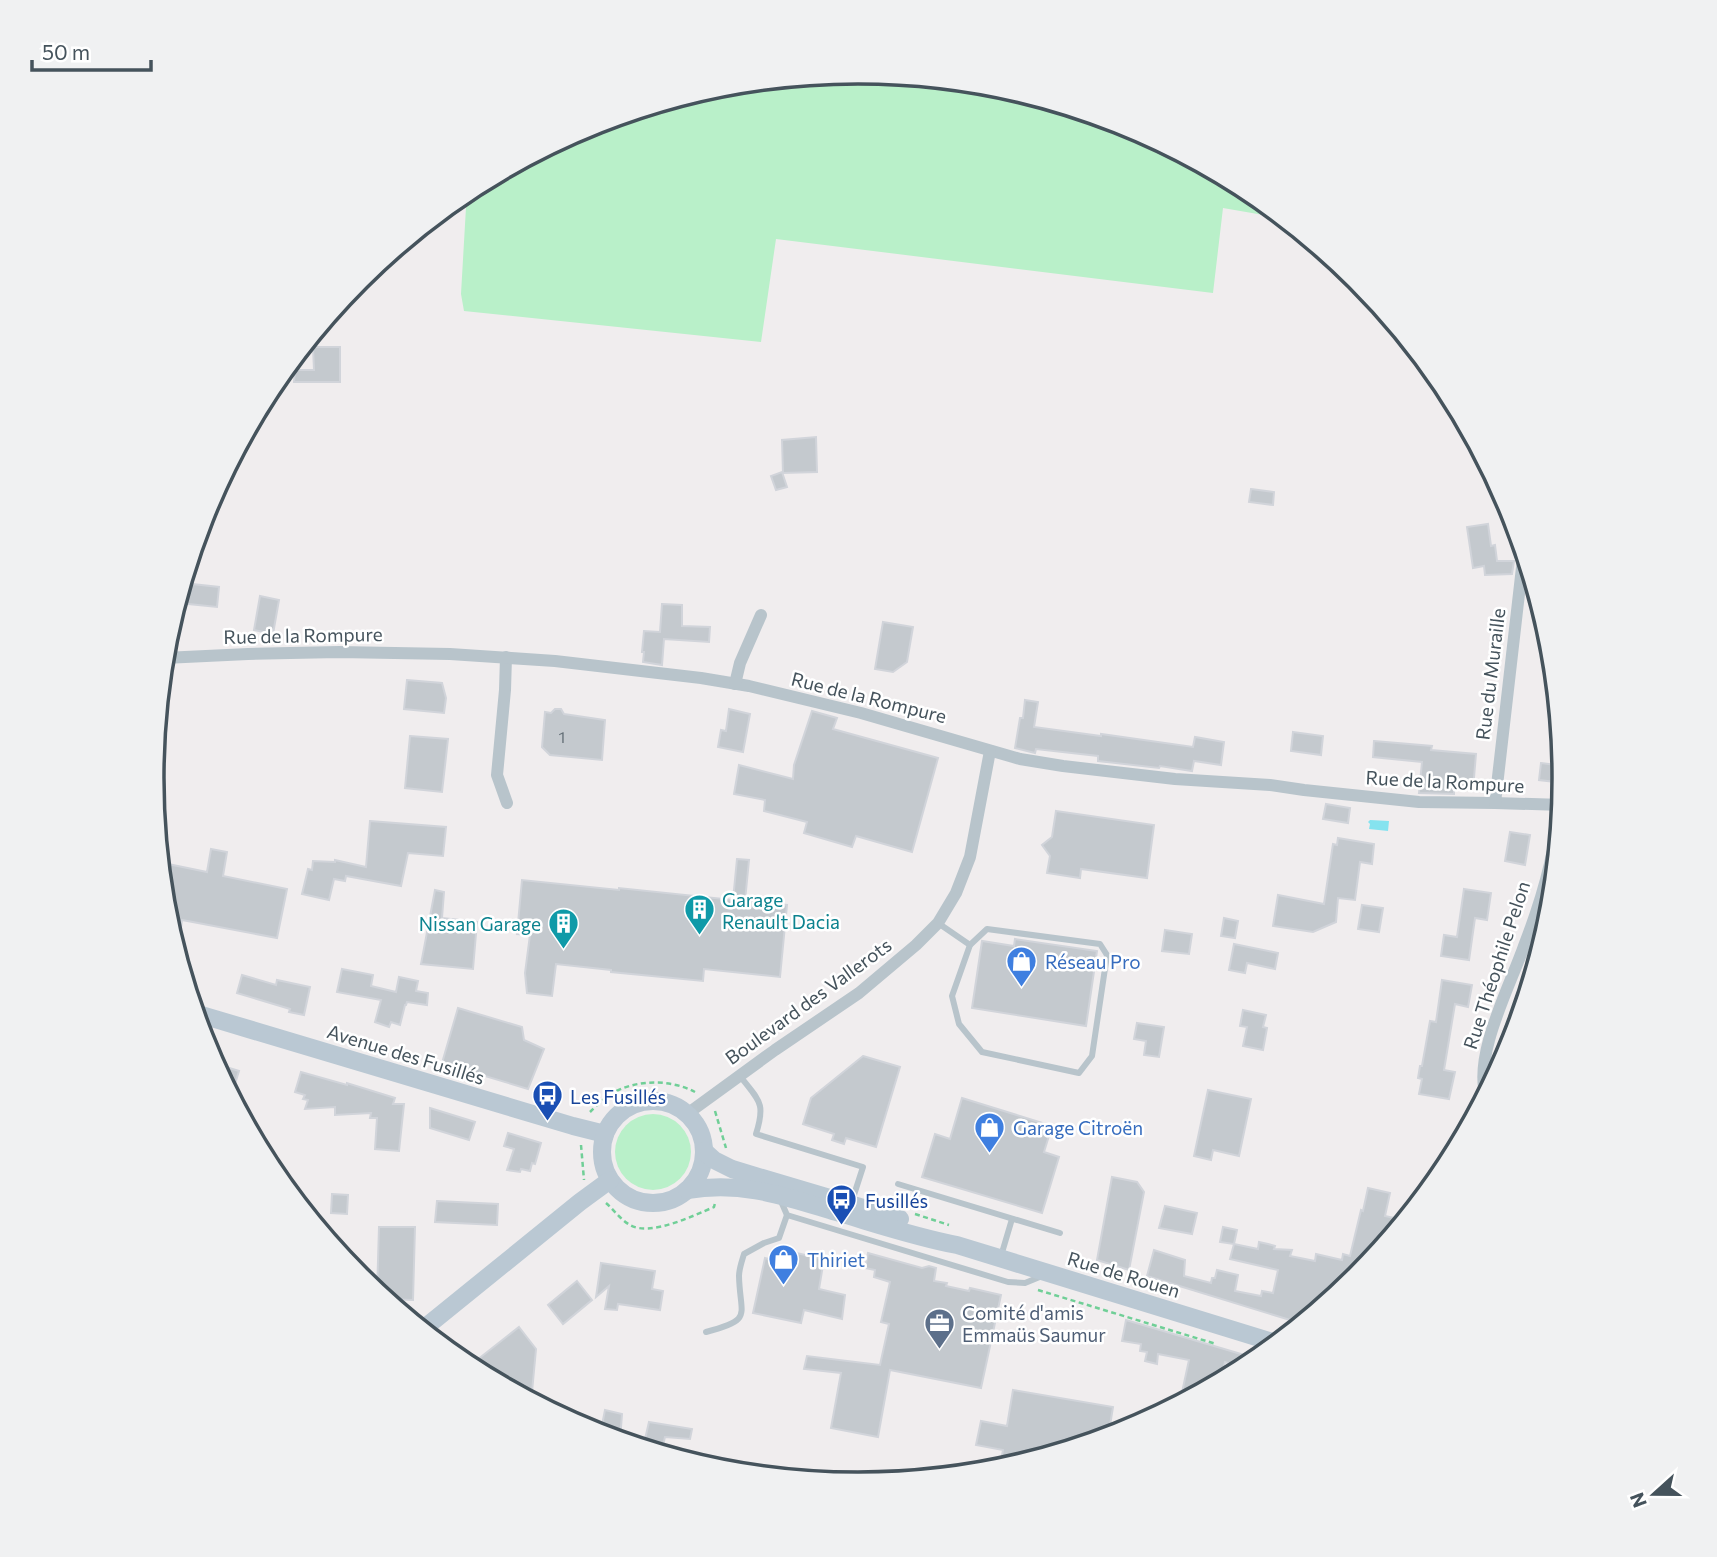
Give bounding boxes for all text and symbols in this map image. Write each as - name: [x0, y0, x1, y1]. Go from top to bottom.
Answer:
- scale bar: [32, 28, 150, 72]
- text: 50 m: [42, 39, 90, 64]
- street label: Rue du Muraille: [1470, 607, 1510, 741]
- street label: Rue de la Rompure: [223, 622, 383, 648]
- street label: Rue de la Rompure: [789, 667, 949, 727]
- house number: 1: [559, 727, 565, 746]
- street label: Rue de la Rompure: [1365, 765, 1525, 797]
- street label: Rue Théophile Pelon: [1458, 878, 1534, 1052]
- place label: Garage Renault Dacia: [722, 888, 840, 933]
- building icon: Garage Renault Dacia: [682, 893, 716, 937]
- building icon: Nissan Garage: [547, 906, 581, 950]
- place label: Nissan Garage: [419, 912, 541, 935]
- street label: Boulevard des Vallerots: [720, 933, 896, 1069]
- shop icon: Réseau Pro: [1005, 944, 1039, 988]
- place label: Réseau Pro: [1045, 950, 1141, 973]
- street label: Avenue des Fusillés: [325, 1019, 487, 1089]
- bus stop icon: Les Fusillés: [530, 1079, 564, 1123]
- place label: Les Fusillés: [570, 1085, 666, 1108]
- shop icon: Garage Citroën: [973, 1110, 1007, 1154]
- place label: Garage Citroën: [1013, 1116, 1143, 1139]
- bus stop icon: Fusillés: [825, 1183, 859, 1227]
- place label: Fusillés: [865, 1189, 928, 1212]
- shop icon: Thiriet: [767, 1242, 801, 1286]
- street label: Rue de Rouen: [1065, 1246, 1183, 1302]
- place label: Thiriet: [807, 1248, 865, 1271]
- place label: Comité d'amis Emmaüs Saumur: [962, 1301, 1106, 1346]
- office icon: Comité d'amis Emmaüs Saumur: [922, 1306, 956, 1350]
- north arrow: [1619, 1459, 1689, 1529]
- text: N: [1624, 1489, 1651, 1511]

